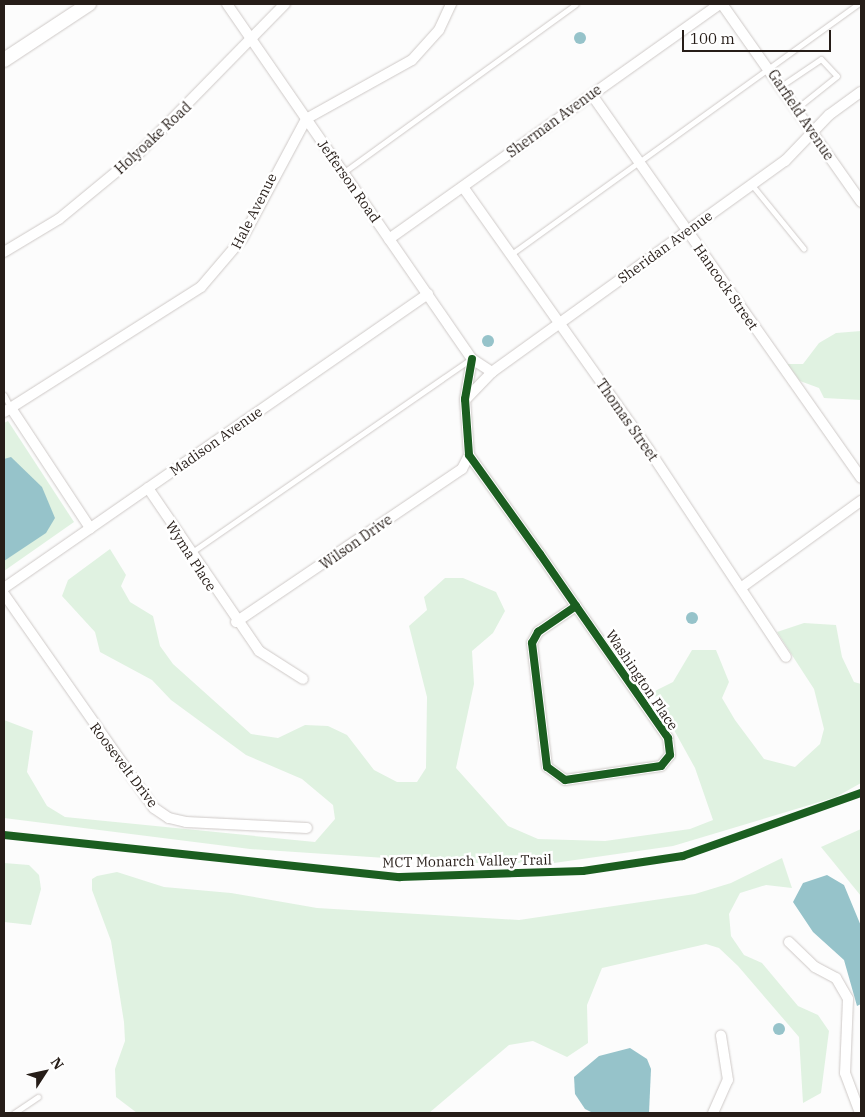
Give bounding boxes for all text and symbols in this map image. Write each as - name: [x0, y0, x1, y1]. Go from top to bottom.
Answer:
- scale bar: [685, 20, 834, 52]
- text: 100 m: [690, 29, 735, 48]
- street label: Garfield Avenue: [764, 66, 838, 164]
- street label: Sherman Avenue: [503, 81, 605, 161]
- street label: Holyoake Road: [111, 98, 195, 178]
- street label: Jefferson Road: [314, 136, 384, 226]
- street label: Hale Avenue: [228, 170, 280, 252]
- street label: Sheridan Avenue: [614, 207, 716, 287]
- street label: Hancock Street: [690, 241, 762, 333]
- street label: Thomas Street: [593, 376, 661, 464]
- street label: Madison Avenue: [167, 403, 265, 479]
- street label: Wilson Drive: [317, 511, 395, 573]
- street label: Wyma Place: [162, 518, 220, 594]
- street label: Washington Place: [602, 627, 682, 733]
- street label: Roosevelt Drive: [87, 719, 161, 811]
- street label: MCT Monarch Valley Trail: [382, 851, 552, 871]
- north arrow: [20, 1047, 70, 1097]
- text: N: [47, 1054, 68, 1073]

